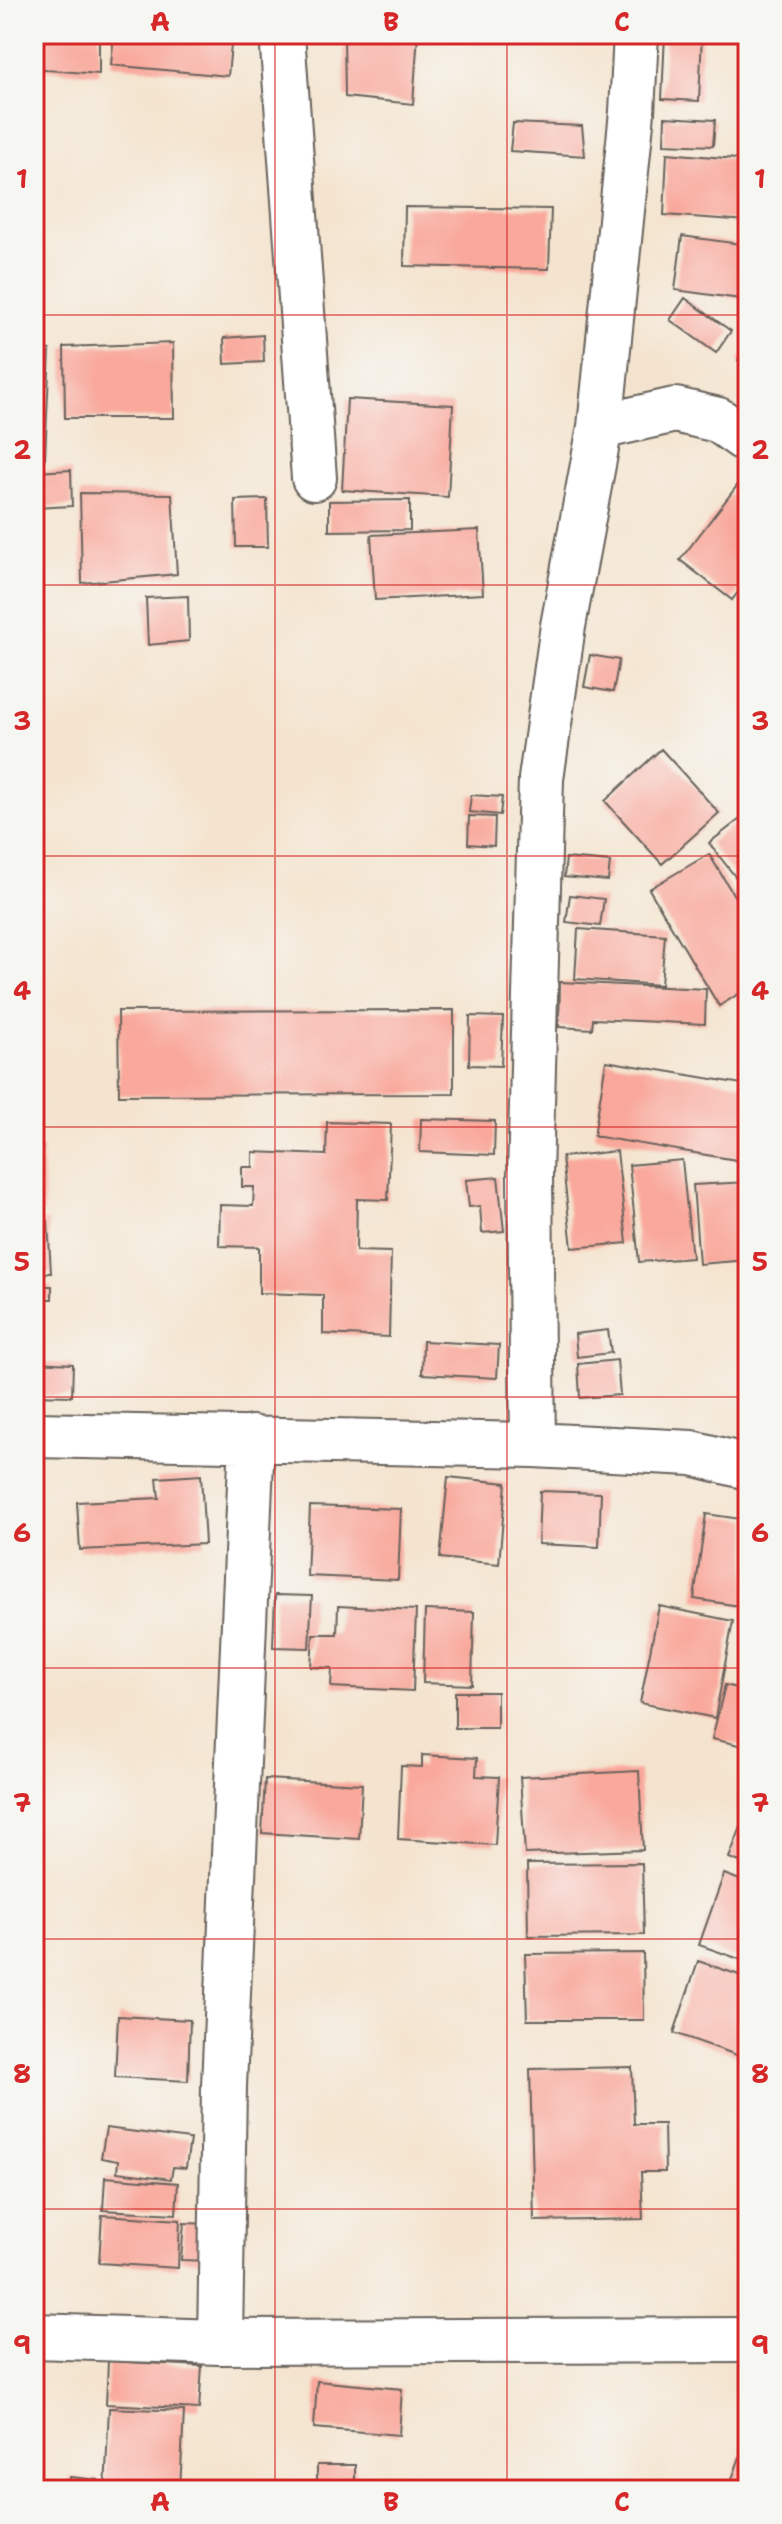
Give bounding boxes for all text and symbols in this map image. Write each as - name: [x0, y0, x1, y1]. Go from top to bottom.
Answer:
- text: A: [150, 4, 170, 39]
- text: B: [383, 4, 399, 39]
- text: C: [614, 4, 630, 39]
- text: 1: [16, 161, 28, 196]
- text: 1: [754, 161, 766, 196]
- text: 2: [13, 432, 31, 467]
- text: 2: [751, 432, 769, 467]
- text: 3: [13, 703, 31, 738]
- text: 3: [751, 703, 769, 738]
- text: 4: [13, 973, 31, 1008]
- text: 4: [751, 973, 769, 1008]
- text: 5: [14, 1244, 30, 1279]
- text: 5: [752, 1244, 768, 1279]
- text: 6: [13, 1515, 31, 1550]
- text: 6: [751, 1515, 769, 1550]
- text: 7: [13, 1785, 31, 1820]
- text: 7: [751, 1785, 769, 1820]
- text: 8: [13, 2056, 31, 2091]
- text: 8: [751, 2056, 769, 2091]
- text: 9: [13, 2327, 31, 2362]
- text: 9: [751, 2327, 769, 2362]
- text: A: [150, 2484, 170, 2519]
- text: B: [383, 2484, 399, 2519]
- text: C: [614, 2484, 630, 2519]

